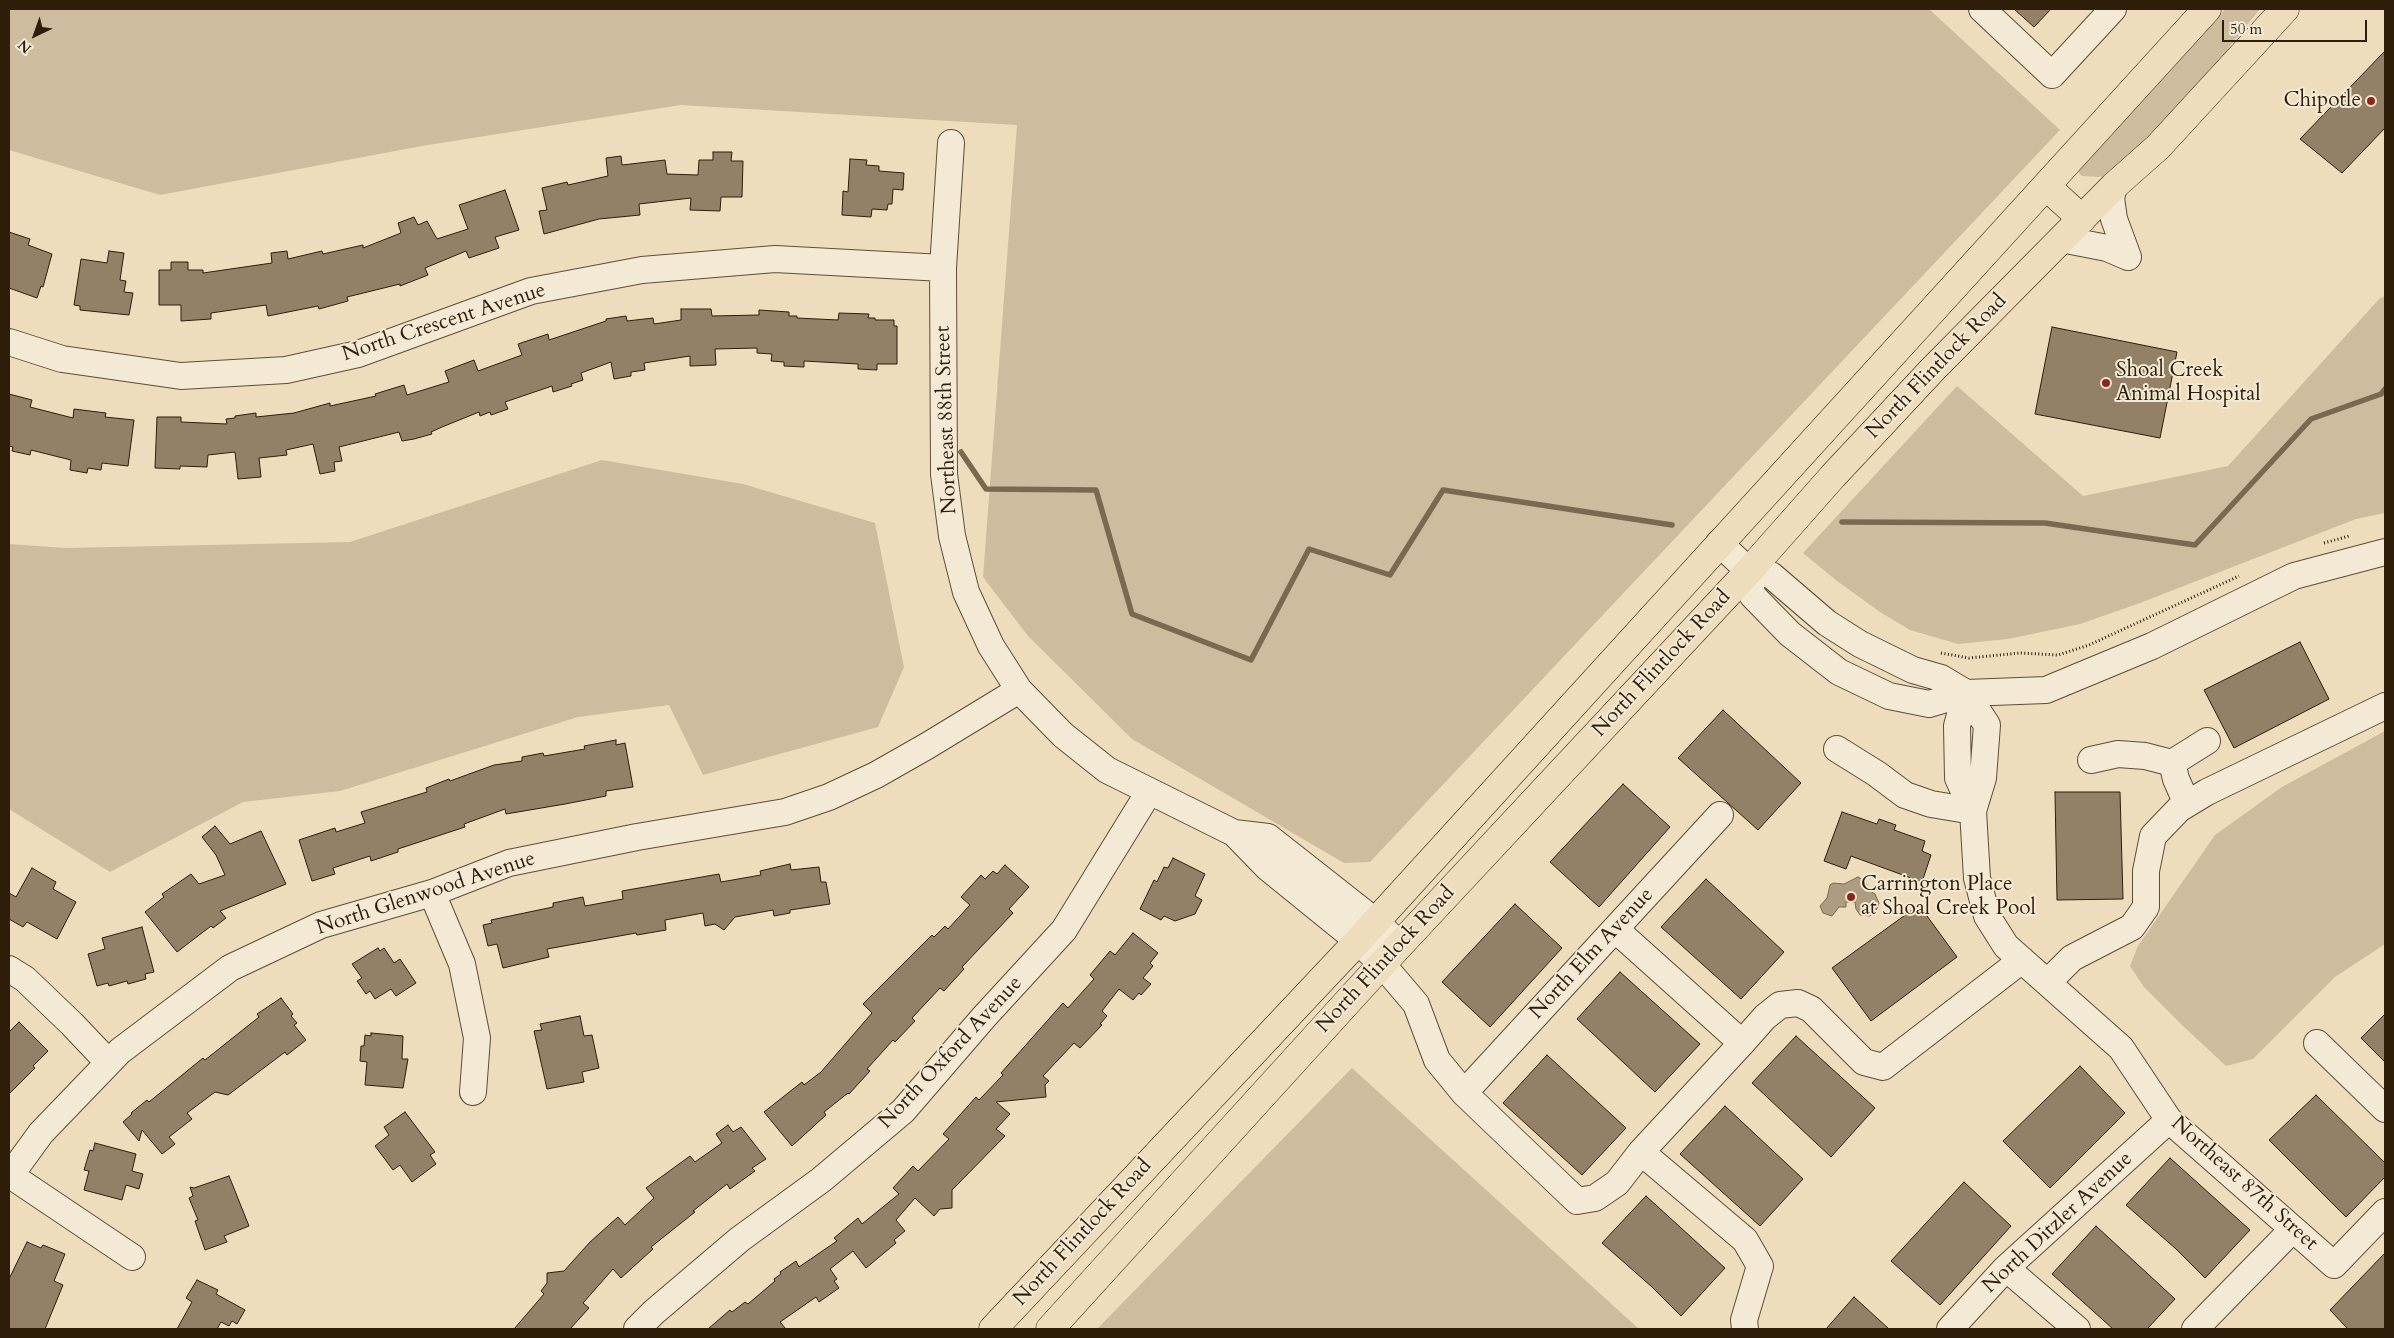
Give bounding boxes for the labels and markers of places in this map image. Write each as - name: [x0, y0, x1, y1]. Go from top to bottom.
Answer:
- place label: Chipotle: [2283, 88, 2361, 114]
- marker: Chipotle: [2365, 95, 2377, 107]
- place label: Shoal Creek Animal Hospital: [2116, 358, 2261, 408]
- marker: Shoal Creek Animal Hospital: [2100, 377, 2112, 389]
- place label: Carrington Place at Shoal Creek Pool: [1861, 872, 2036, 922]
- marker: Carrington Place at Shoal Creek Pool: [1845, 891, 1857, 903]

